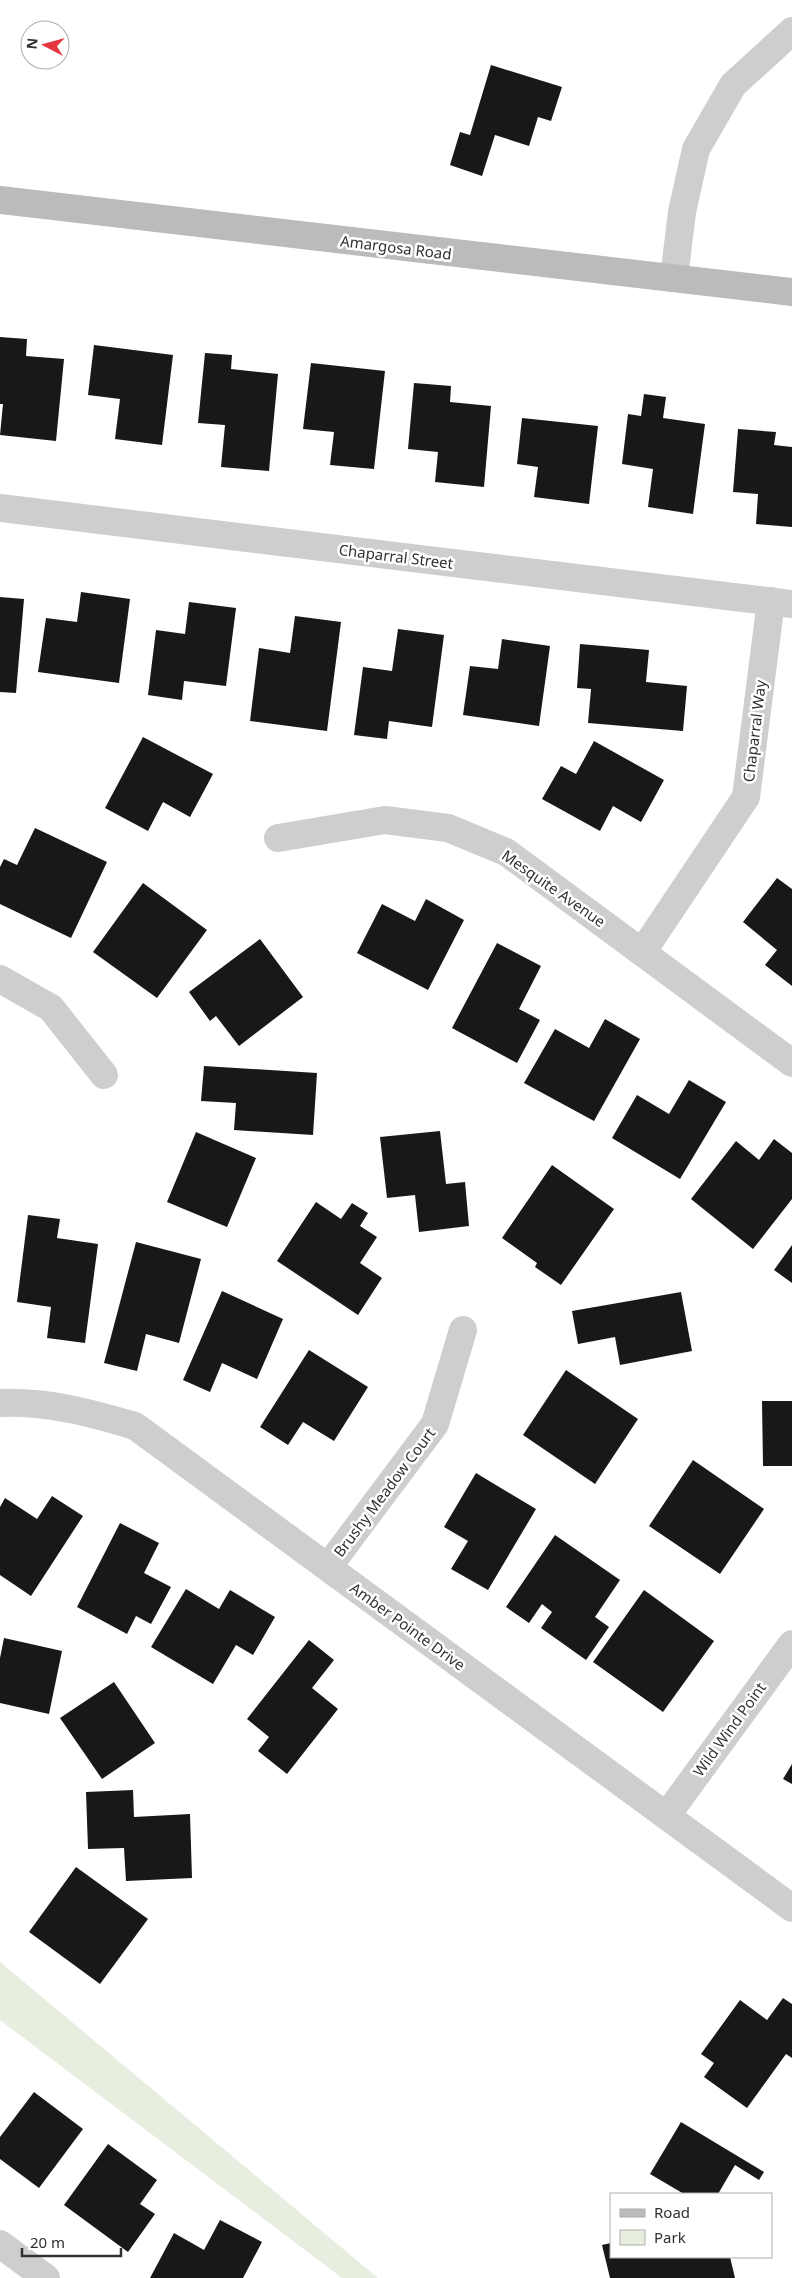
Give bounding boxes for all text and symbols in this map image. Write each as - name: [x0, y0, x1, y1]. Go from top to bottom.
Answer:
- north arrow: [20, 20, 70, 70]
- text: N: [22, 37, 42, 50]
- street label: Amargosa Road: [339, 230, 453, 264]
- street label: Chaparral Street: [338, 539, 455, 573]
- street label: Chaparral Way: [738, 678, 770, 783]
- street label: Mesquite Avenue: [498, 845, 610, 931]
- street label: Brushy Meadow Court: [329, 1423, 440, 1561]
- street label: Amber Pointe Drive: [346, 1577, 470, 1675]
- street label: Wild Wind Point: [688, 1677, 770, 1780]
- legend: [610, 2193, 772, 2258]
- text: Road: [654, 2202, 690, 2222]
- scale bar: [22, 2226, 121, 2258]
- text: Park: [654, 2227, 686, 2247]
- text: 20 m: [30, 2232, 65, 2252]

